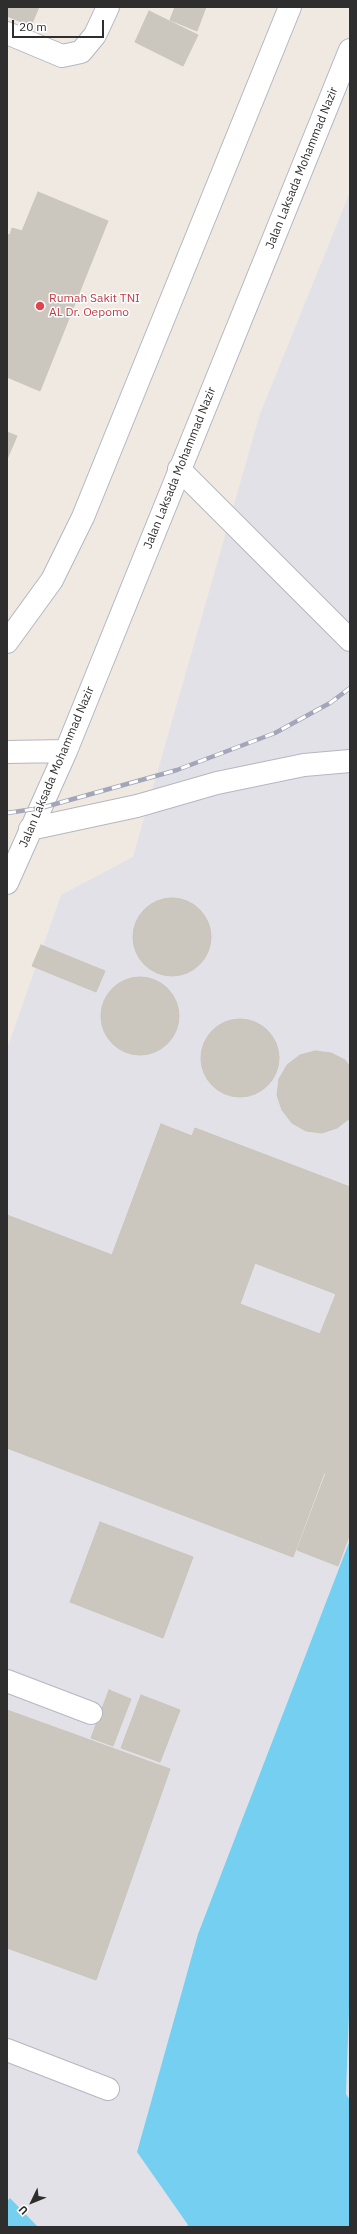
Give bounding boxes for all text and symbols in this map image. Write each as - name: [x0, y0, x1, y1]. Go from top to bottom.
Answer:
- scale bar: [14, 12, 106, 38]
- text: 20 m: [19, 19, 47, 34]
- street label: Jalan Laksada Mohammad Nazir: [263, 85, 341, 251]
- place label: Rumah Sakit TNI AL Dr. Oepomo: [49, 292, 140, 320]
- marker: Rumah Sakit TNI AL Dr. Oepomo: [34, 300, 46, 312]
- street label: Jalan Laksada Mohammad Nazir: [141, 385, 219, 551]
- street label: Jalan Laksada Mohammad Nazir: [16, 684, 98, 850]
- north arrow: [12, 2182, 52, 2222]
- text: U: [16, 2203, 31, 2218]

